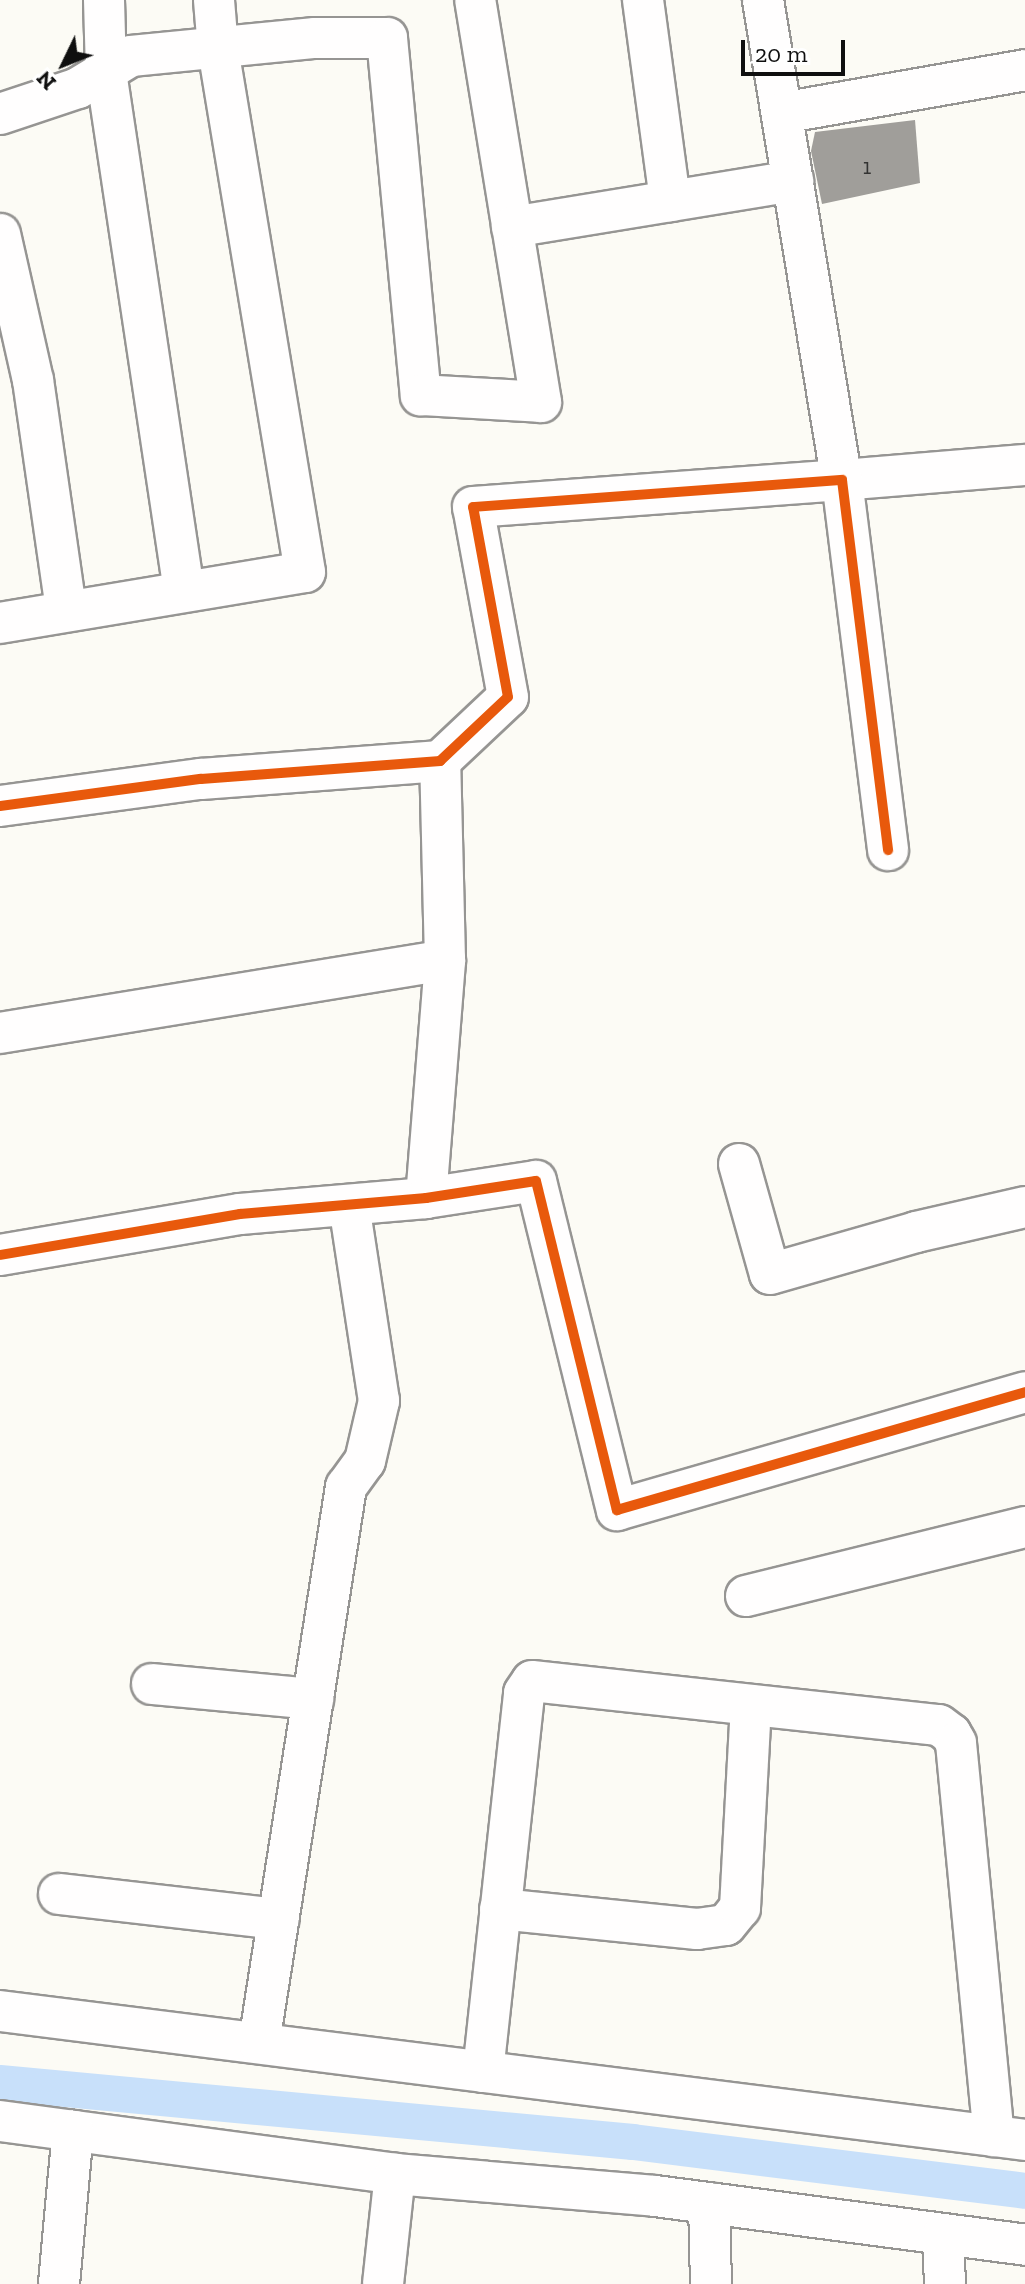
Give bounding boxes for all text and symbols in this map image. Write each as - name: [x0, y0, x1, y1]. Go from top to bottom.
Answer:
- north arrow: [24, 24, 104, 104]
- scale bar: [745, 24, 849, 74]
- text: 20 m: [755, 39, 807, 68]
- text: N: [31, 65, 62, 96]
- house number: 1: [863, 154, 871, 180]

